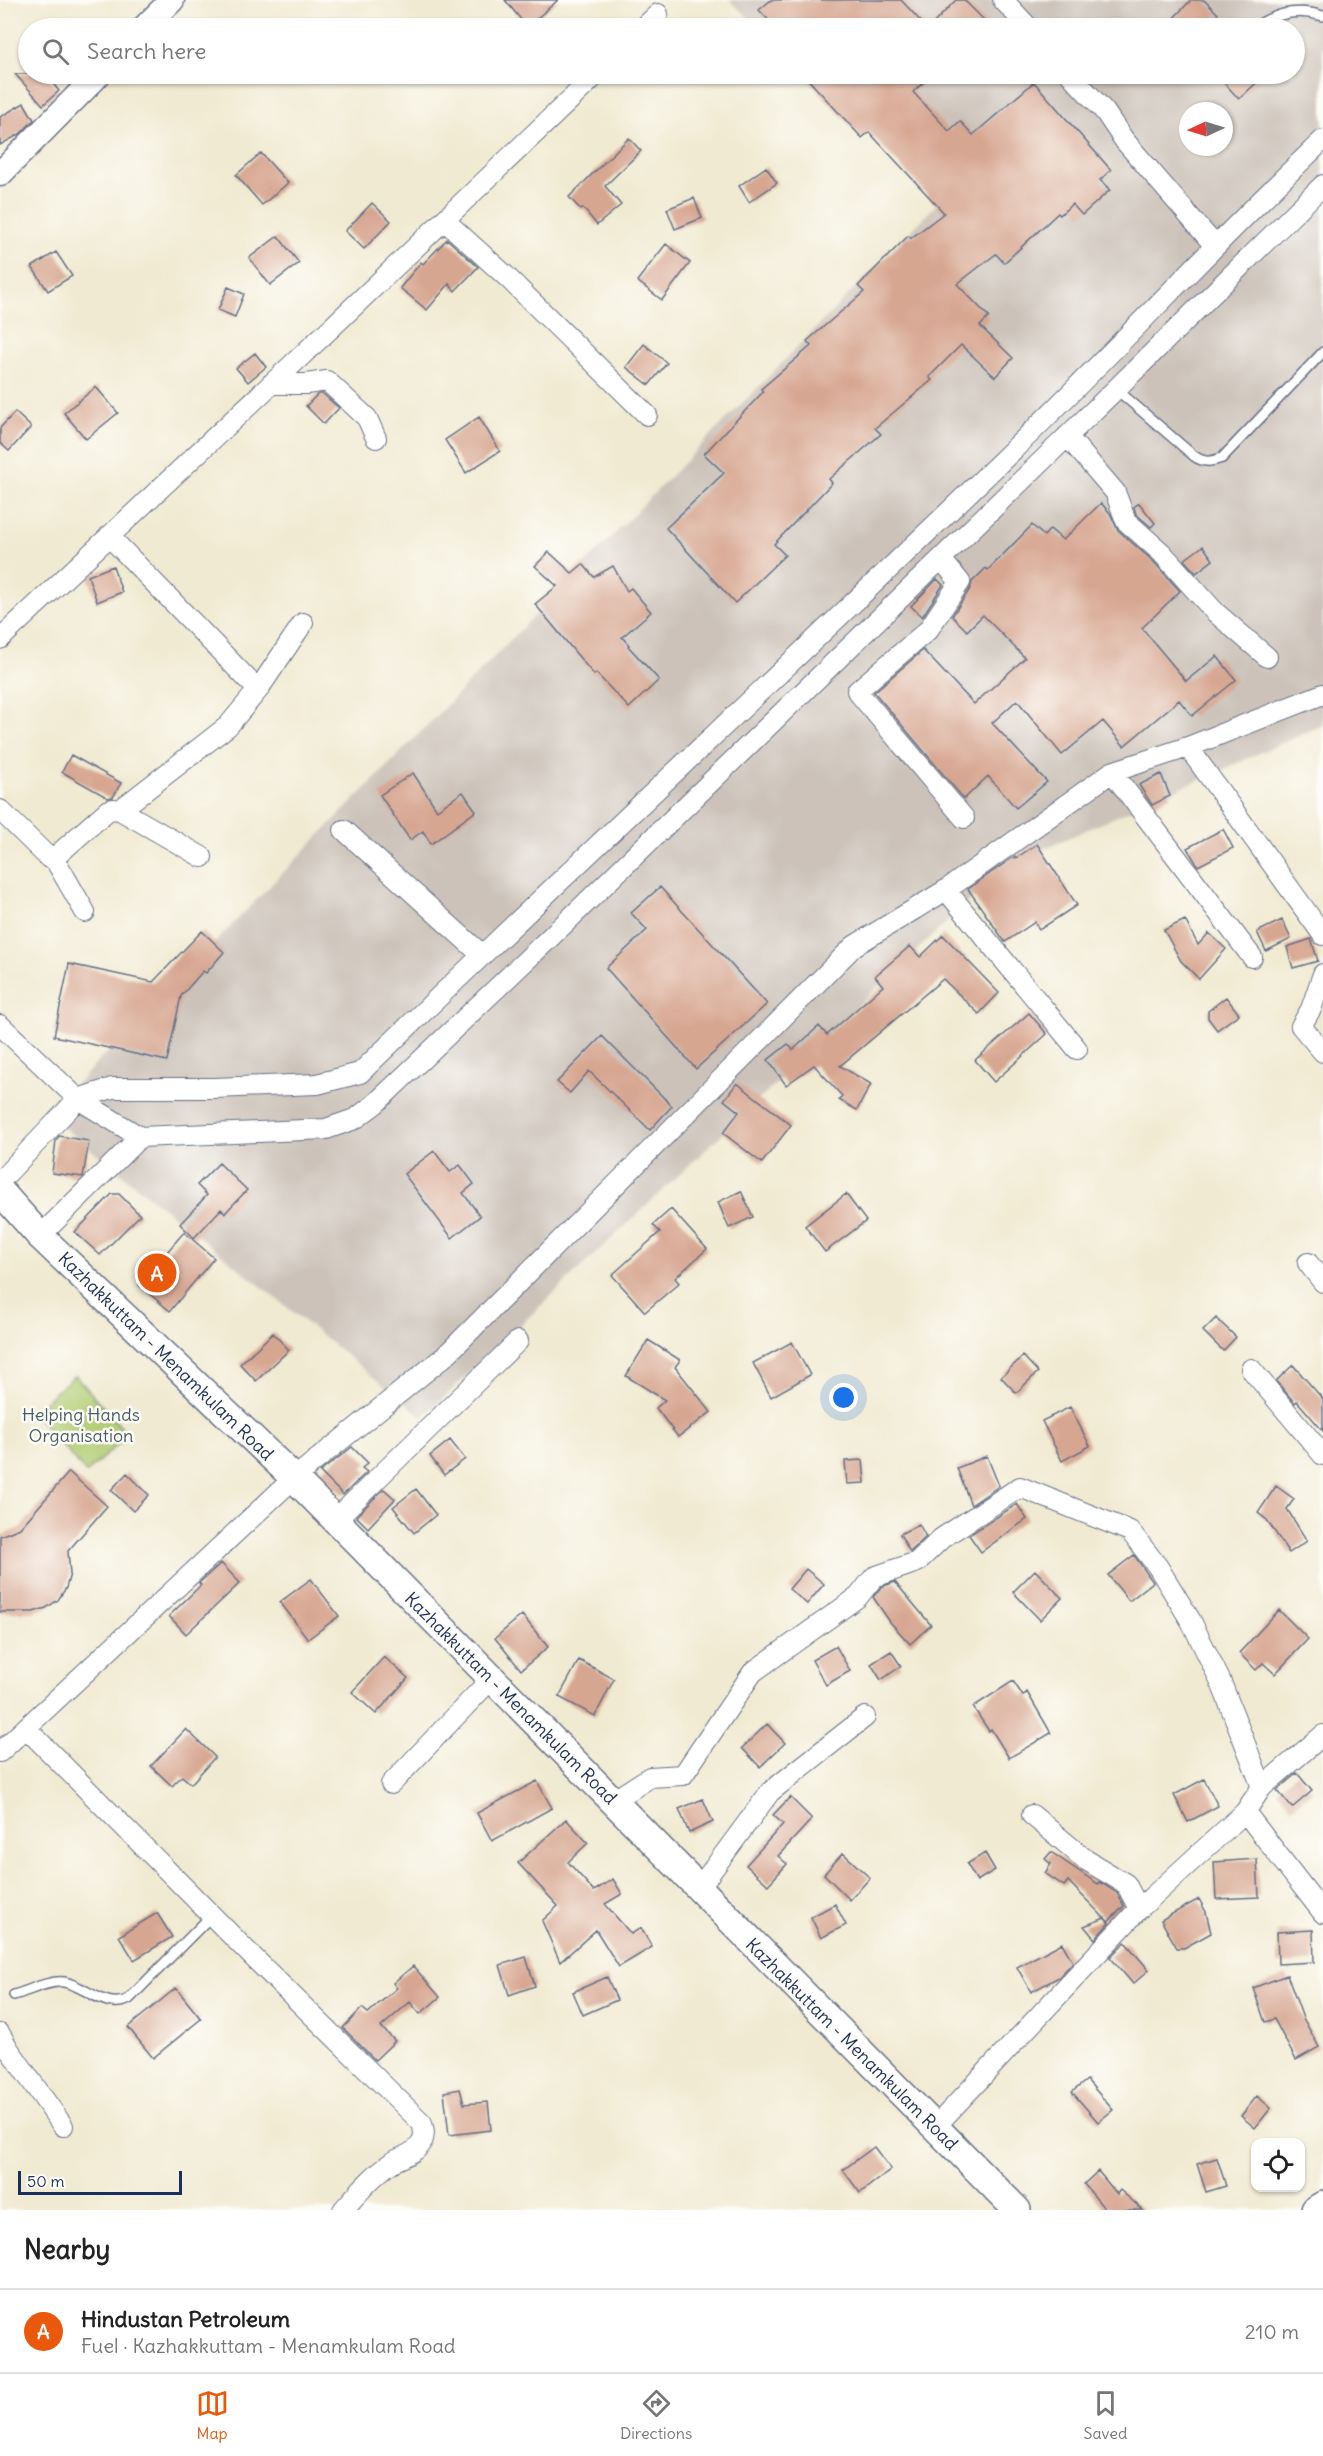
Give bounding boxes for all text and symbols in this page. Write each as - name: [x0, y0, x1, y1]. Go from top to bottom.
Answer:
- search box: [18, 18, 1305, 84]
- icon: search: [39, 35, 72, 68]
- text: Search here: [87, 37, 206, 65]
- north arrow: [1179, 102, 1233, 156]
- street label: Kazhakkuttam - Menamkulam Road: [53, 1247, 279, 1466]
- pin: A: [138, 1250, 176, 1296]
- your location: [829, 1383, 858, 1412]
- park label: Helping Hands Organisation: [22, 1403, 140, 1447]
- street label: Kazhakkuttam - Menamkulam Road: [400, 1587, 622, 1809]
- street label: Kazhakkuttam - Menamkulam Road: [741, 1933, 963, 2155]
- map controls: [1251, 2138, 1305, 2192]
- button: locate: [1251, 2138, 1305, 2192]
- scale bar: [18, 2168, 182, 2196]
- text: 50 m: [27, 2171, 65, 2191]
- text: Nearby: [24, 2233, 110, 2266]
- text: Hindustan Petroleum: [81, 2305, 290, 2333]
- text: A: [37, 2319, 50, 2344]
- text: 210 m: [1245, 2319, 1299, 2344]
- text: Fuel · Kazhakkuttam - Menamkulam Road: [81, 2333, 456, 2358]
- tab: Map: [196, 2387, 229, 2443]
- tab: Directions: [620, 2387, 692, 2443]
- tab: Saved: [1084, 2387, 1127, 2443]

